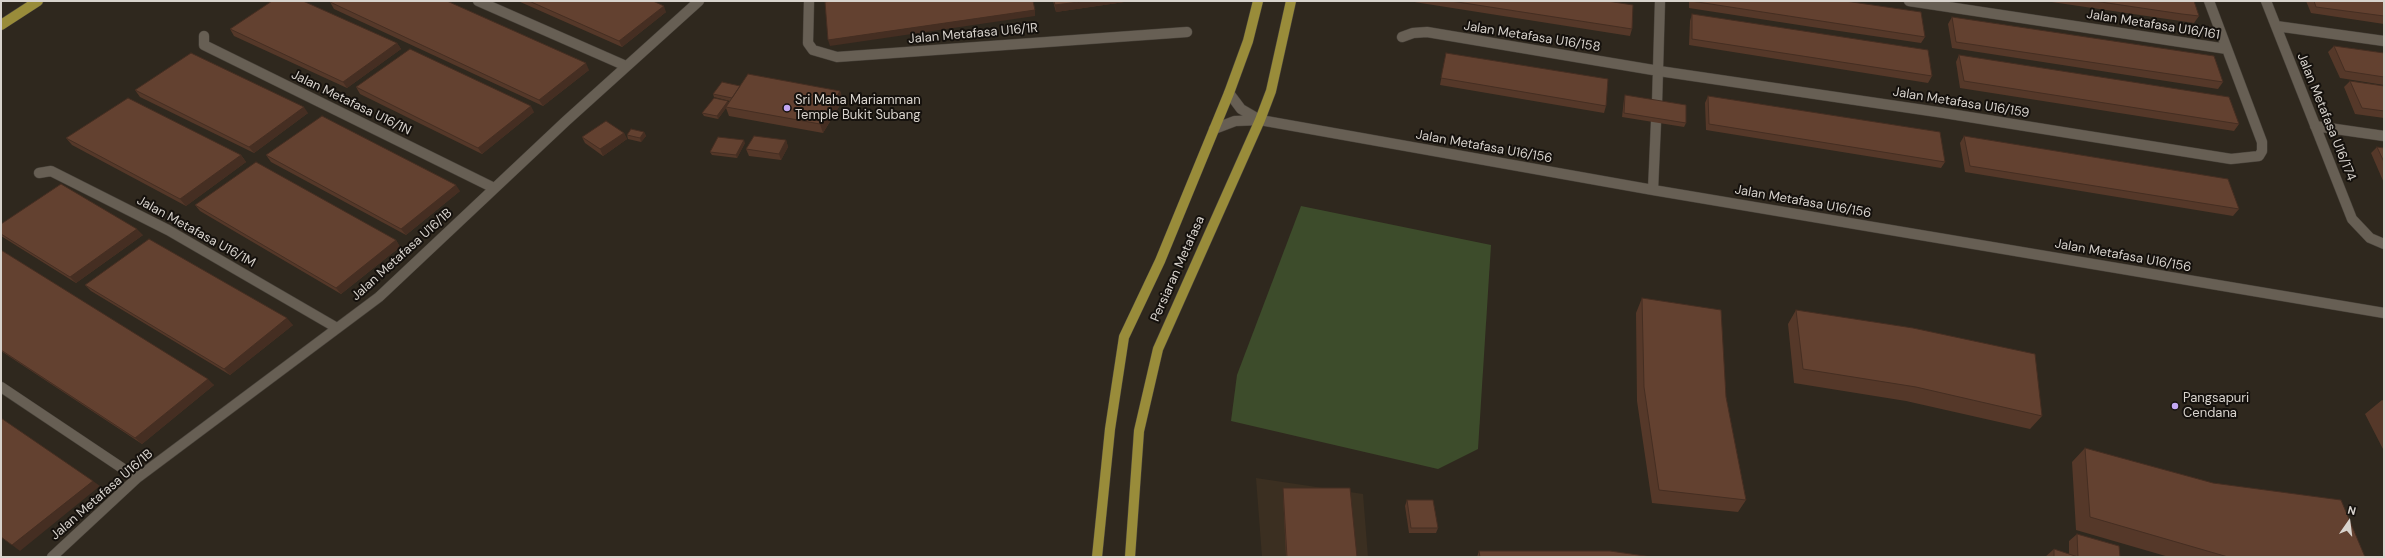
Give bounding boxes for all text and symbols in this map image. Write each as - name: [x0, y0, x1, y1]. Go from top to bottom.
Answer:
- street label: Jalan Metafasa U16/161: [2085, 7, 2221, 43]
- street label: Jalan Metafasa U16/158: [1463, 18, 1601, 56]
- street label: Jalan Metafasa U16/1R: [908, 21, 1038, 47]
- street label: Jalan Metafasa U16/174: [2293, 51, 2359, 183]
- street label: Jalan Metafasa U16/1N: [289, 67, 413, 139]
- street label: Jalan Metafasa U16/159: [1892, 84, 2030, 122]
- place label: Sri Maha Mariamman Temple Bukit Subang: [795, 93, 921, 124]
- marker: Sri Maha Mariamman Temple Bukit Subang: [782, 103, 792, 113]
- street label: Jalan Metafasa U16/156: [1414, 127, 1554, 167]
- street label: Jalan Metafasa U16/156: [1733, 182, 1873, 222]
- street label: Jalan Metafasa U16/1M: [134, 193, 258, 271]
- street label: Jalan Metafasa U16/1B: [348, 206, 456, 304]
- street label: Persiaran Metafasa: [1148, 214, 1208, 324]
- street label: Jalan Metafasa U16/156: [2053, 236, 2193, 276]
- place label: Pangsapuri Cendana: [2183, 391, 2249, 422]
- marker: Pangsapuri Cendana: [2170, 401, 2180, 411]
- street label: Jalan Metafasa U16/1B: [48, 446, 156, 544]
- north arrow: [2329, 502, 2369, 542]
- text: N: [2346, 503, 2357, 518]

